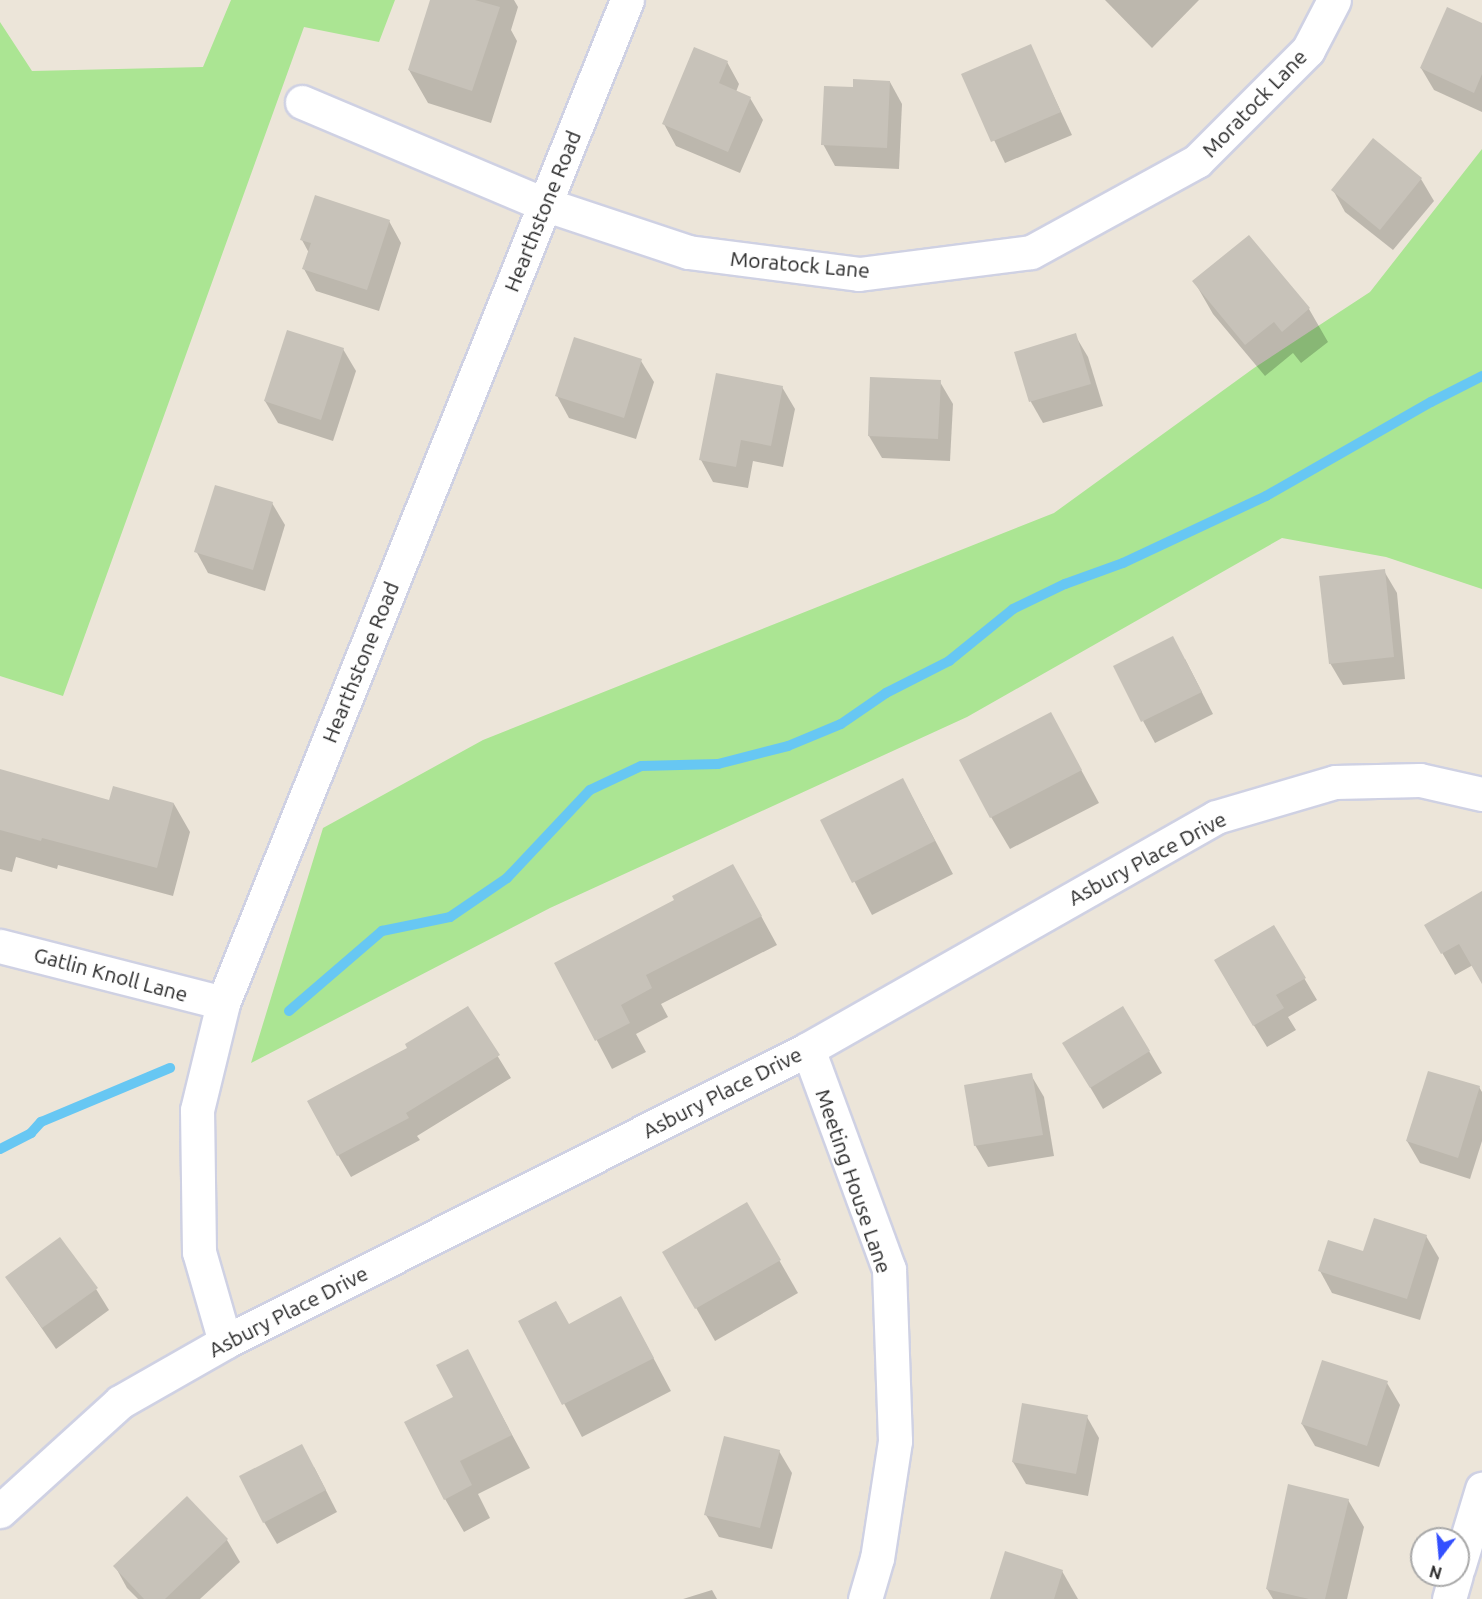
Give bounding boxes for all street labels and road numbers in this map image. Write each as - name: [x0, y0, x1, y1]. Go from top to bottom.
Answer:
- street label: Moratock Lane: [1196, 44, 1312, 162]
- street label: Hearthstone Road: [498, 127, 586, 295]
- street label: Moratock Lane: [729, 245, 871, 283]
- street label: Hearthstone Road: [316, 578, 404, 746]
- street label: Asbury Place Drive: [1064, 806, 1230, 910]
- street label: Gatlin Knoll Lane: [31, 941, 191, 1007]
- street label: Asbury Place Drive: [638, 1041, 806, 1143]
- street label: Meeting House Lane: [811, 1086, 897, 1276]
- street label: Asbury Place Drive: [204, 1260, 372, 1362]

